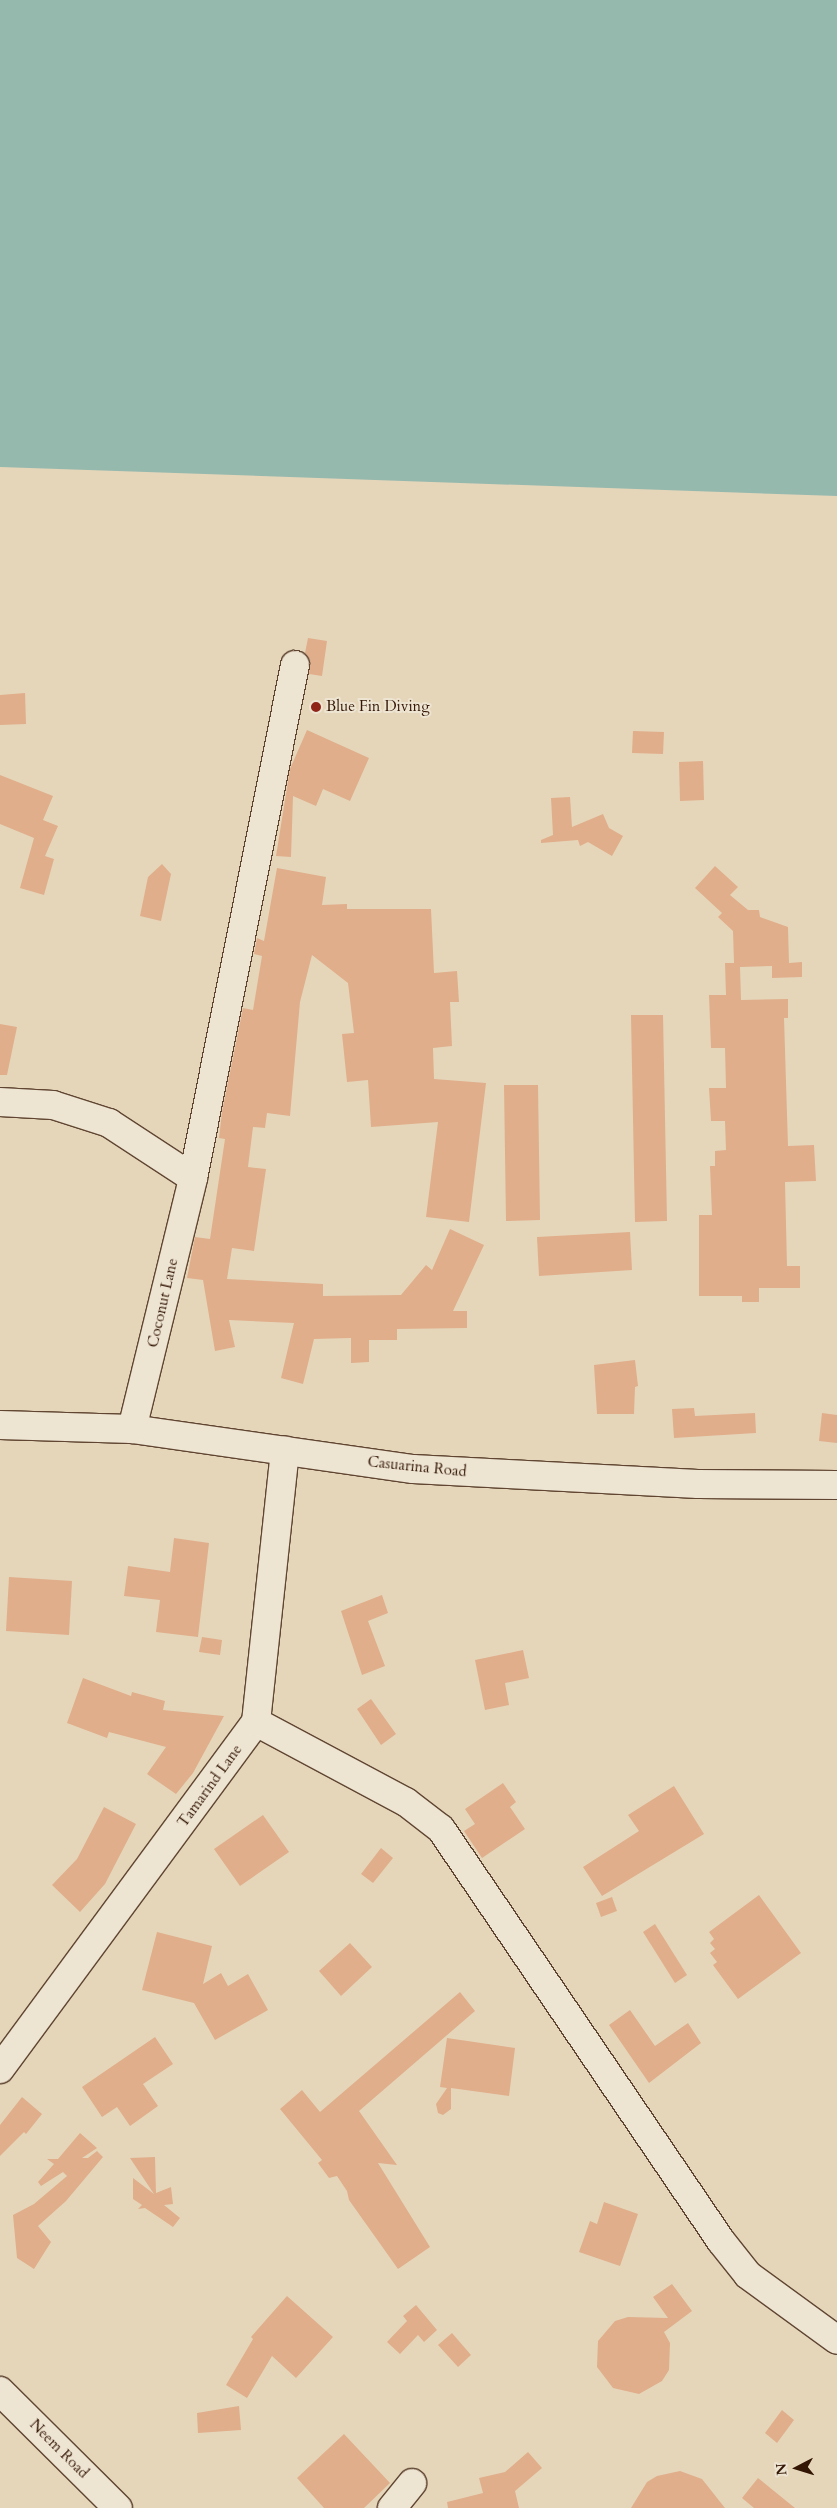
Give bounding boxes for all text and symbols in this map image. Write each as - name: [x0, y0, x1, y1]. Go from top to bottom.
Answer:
- place label: Blue Fin Diving: [326, 698, 430, 716]
- marker: Blue Fin Diving: [310, 701, 322, 713]
- street label: Coconut Lane: [144, 1257, 182, 1349]
- street label: Casuarina Road: [367, 1453, 467, 1481]
- street label: Tamarind Lane: [174, 1741, 246, 1831]
- street label: Neem Road: [26, 2416, 92, 2482]
- north arrow: [772, 2443, 822, 2493]
- text: N: [772, 2462, 792, 2476]

